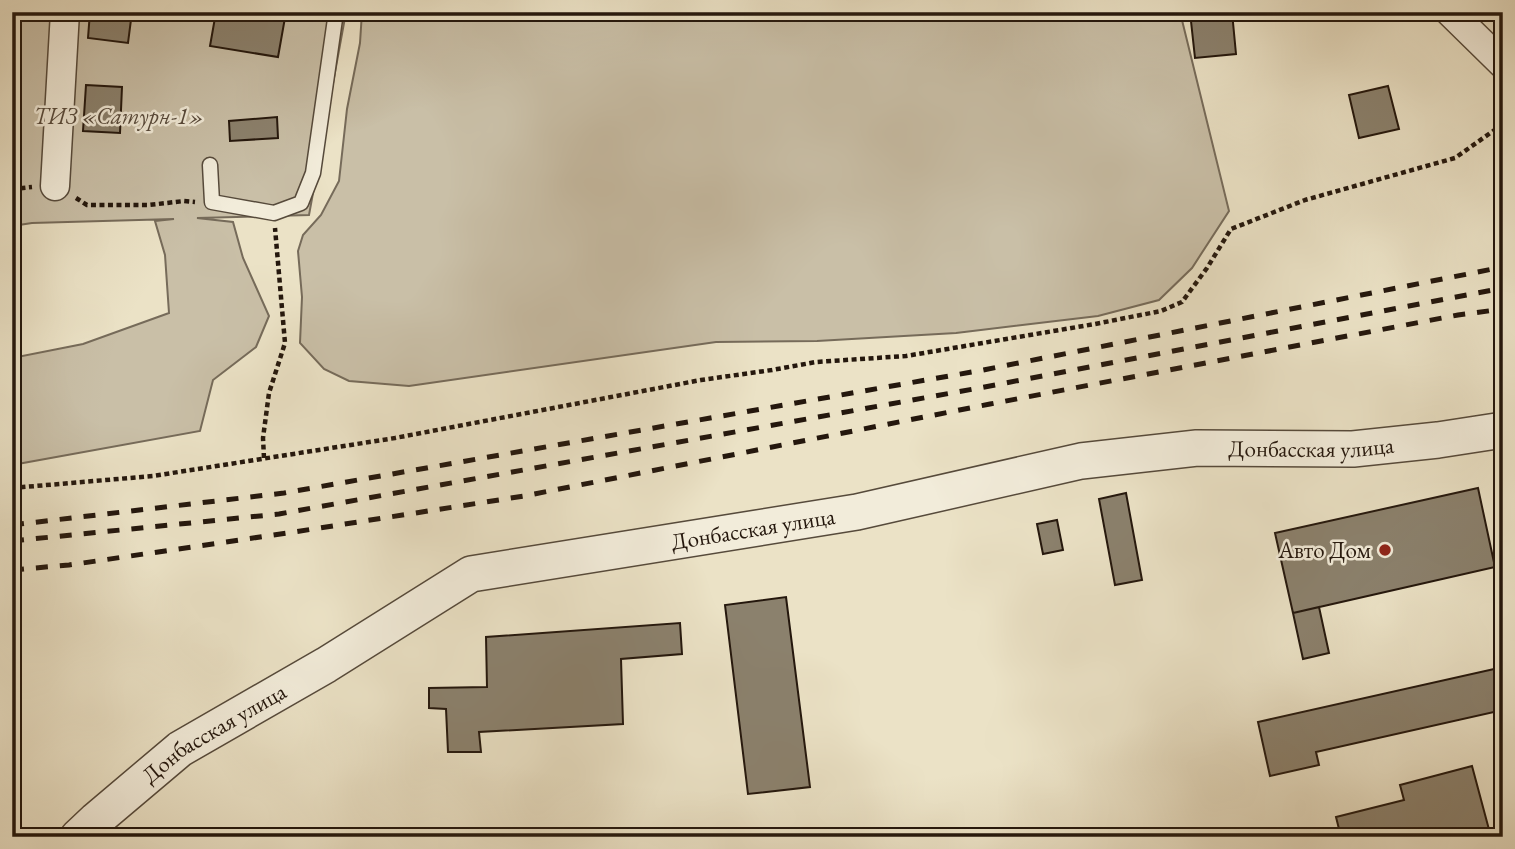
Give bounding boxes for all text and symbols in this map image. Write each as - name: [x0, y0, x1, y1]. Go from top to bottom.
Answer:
- park label: ТИЗ «Сатурн-1»: [34, 101, 204, 131]
- street label: Донбасская улица: [1228, 430, 1396, 464]
- street label: Донбасская улица: [669, 501, 838, 557]
- place label: Авто Дом: [1277, 535, 1372, 565]
- marker: Авто Дом: [1377, 542, 1393, 558]
- street label: Донбасская улица: [136, 676, 292, 790]

